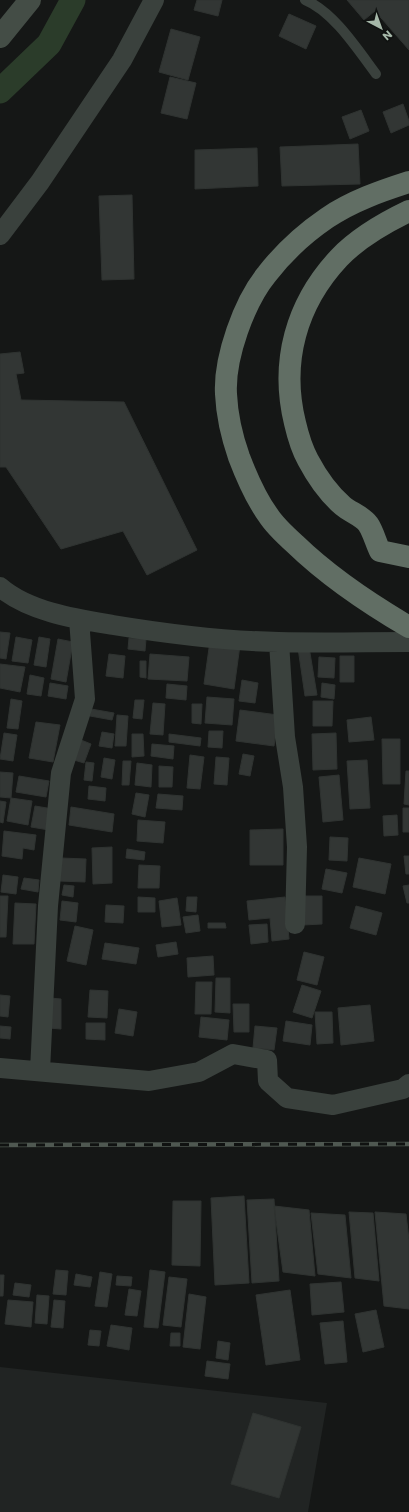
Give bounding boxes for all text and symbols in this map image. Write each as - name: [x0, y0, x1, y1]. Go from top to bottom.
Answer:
- north arrow: [361, 8, 401, 48]
- text: N: [379, 27, 396, 44]

